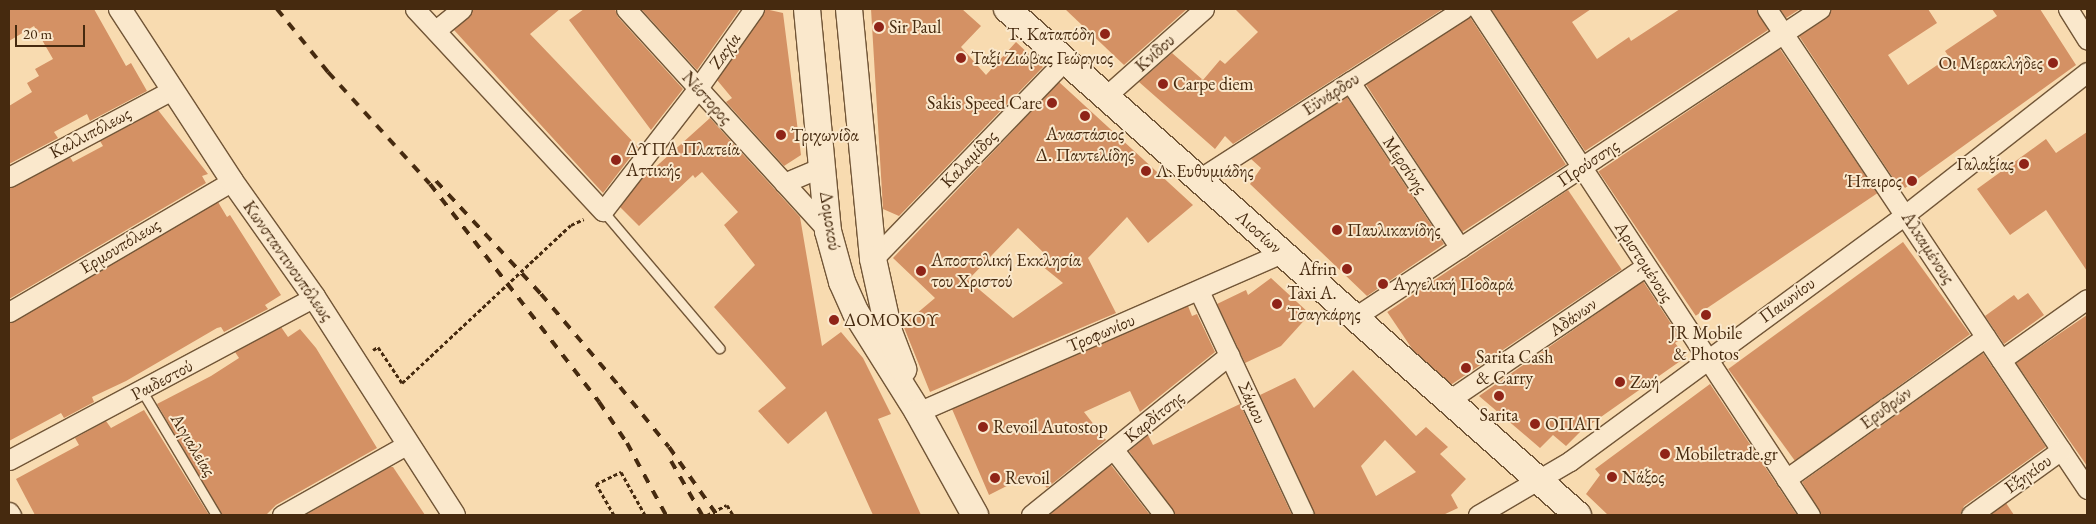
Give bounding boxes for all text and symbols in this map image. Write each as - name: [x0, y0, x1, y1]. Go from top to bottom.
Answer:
- scale bar: [18, 15, 88, 47]
- place label: Sir Paul: [889, 16, 941, 38]
- marker: Sir Paul: [873, 21, 885, 33]
- place label: Τ. Καταπόδη: [1007, 23, 1095, 45]
- text: 20 m: [23, 24, 52, 43]
- marker: Τ. Καταπόδη: [1099, 28, 1111, 40]
- street label: Ζαχία: [705, 29, 745, 73]
- street label: Κνίδου: [1131, 29, 1179, 77]
- place label: Ταξί Ζιώβας Γεώργιος: [971, 47, 1113, 69]
- marker: Ταξί Ζιώβας Γεώργιος: [955, 52, 967, 64]
- place label: Οι Μερακλήδες: [1938, 52, 2043, 74]
- marker: Οι Μερακλήδες: [2047, 57, 2059, 69]
- street label: Νέστορος: [677, 67, 737, 129]
- street label: Εϋνάρδου: [1298, 68, 1364, 120]
- place label: Carpe diem: [1173, 73, 1253, 95]
- marker: Carpe diem: [1157, 78, 1169, 90]
- place label: Sakis Speed Care: [927, 92, 1042, 114]
- marker: Sakis Speed Care: [1046, 97, 1058, 109]
- street label: Καλλιπόλεως: [46, 103, 134, 163]
- marker: Αναστάσιος Δ. Παντελίδης: [1079, 110, 1091, 122]
- place label: Τριχωνίδα: [791, 124, 859, 146]
- place label: Αναστάσιος Δ. Παντελίδης: [1036, 124, 1134, 166]
- street label: Καλαμίδος: [936, 126, 1002, 192]
- marker: Τριχωνίδα: [775, 129, 787, 141]
- street label: Μερσίνης: [1378, 132, 1432, 198]
- street label: Προύσσης: [1553, 135, 1623, 191]
- place label: ΔΥΠΑ Πλατεία Αττικής: [626, 139, 740, 182]
- place label: Γαλαξίας: [1956, 153, 2014, 175]
- marker: ΔΥΠΑ Πλατεία Αττικής: [610, 154, 622, 166]
- marker: Γαλαξίας: [2018, 158, 2030, 170]
- place label: Λ. Ευθυμιάδης: [1156, 160, 1254, 182]
- marker: Λ. Ευθυμιάδης: [1140, 165, 1152, 177]
- place label: Ήπειρος: [1844, 170, 1902, 192]
- marker: Ήπειρος: [1906, 175, 1918, 187]
- street label: Δομοκού: [815, 190, 845, 252]
- street label: Κωνσταντινουπόλεως: [238, 196, 338, 326]
- street label: Λιοσίων: [1232, 206, 1286, 258]
- street label: Αλκαμένους: [1897, 208, 1959, 288]
- street label: Ερμουπόλεως: [76, 214, 164, 278]
- street label: Αριστομένους: [1610, 218, 1678, 306]
- place label: Παυλικανίδης: [1347, 219, 1441, 241]
- marker: Παυλικανίδης: [1331, 224, 1343, 236]
- place label: Αποστολική Εκκλησία του Χριστού: [931, 250, 1081, 292]
- place label: Afrin: [1299, 258, 1337, 280]
- marker: Afrin: [1341, 263, 1353, 275]
- marker: Αποστολική Εκκλησία του Χριστού: [915, 265, 927, 277]
- street label: Παιωνίου: [1755, 272, 1819, 328]
- place label: Αγγελική Ποδαρά: [1393, 273, 1514, 295]
- marker: Αγγελική Ποδαρά: [1377, 278, 1389, 290]
- place label: Taxi Α. Τσαγκάρης: [1287, 283, 1361, 326]
- street label: Αδάνων: [1545, 293, 1601, 341]
- marker: Taxi Α. Τσαγκάρης: [1271, 298, 1283, 310]
- place label: ΔΟΜΟΚΟΥ: [844, 309, 939, 331]
- street label: Τροφωνίου: [1064, 309, 1138, 357]
- marker: JR Mobile & Photos: [1700, 309, 1712, 321]
- marker: ΔΟΜΟΚΟΥ: [828, 314, 840, 326]
- place label: JR Mobile & Photos: [1670, 323, 1742, 366]
- place label: Sarita Cash & Carry: [1476, 347, 1553, 389]
- street label: Ραιδεστού: [127, 355, 197, 405]
- marker: Sarita Cash & Carry: [1460, 362, 1472, 374]
- place label: Ζωή: [1630, 371, 1659, 393]
- marker: Ζωή: [1614, 376, 1626, 388]
- street label: Σάμου: [1233, 379, 1271, 427]
- street label: Ερυθρών: [1856, 382, 1916, 434]
- street label: Καρδίτσης: [1120, 386, 1188, 448]
- marker: Sarita: [1493, 390, 1505, 402]
- place label: Sarita: [1480, 404, 1518, 426]
- street label: Αιγιαλείας: [166, 409, 220, 481]
- place label: ΟΠΑΠ: [1545, 413, 1601, 435]
- place label: Revoil Autostop: [993, 416, 1108, 438]
- marker: ΟΠΑΠ: [1529, 418, 1541, 430]
- marker: Revoil Autostop: [977, 421, 989, 433]
- place label: Mobiletrade.gr: [1675, 443, 1778, 465]
- marker: Mobiletrade.gr: [1659, 448, 1671, 460]
- street label: Εξηκίου: [2000, 450, 2056, 498]
- place label: Νάξος: [1622, 466, 1665, 488]
- place label: Revoil: [1005, 467, 1050, 489]
- marker: Νάξος: [1606, 471, 1618, 483]
- marker: Revoil: [989, 472, 1001, 484]

